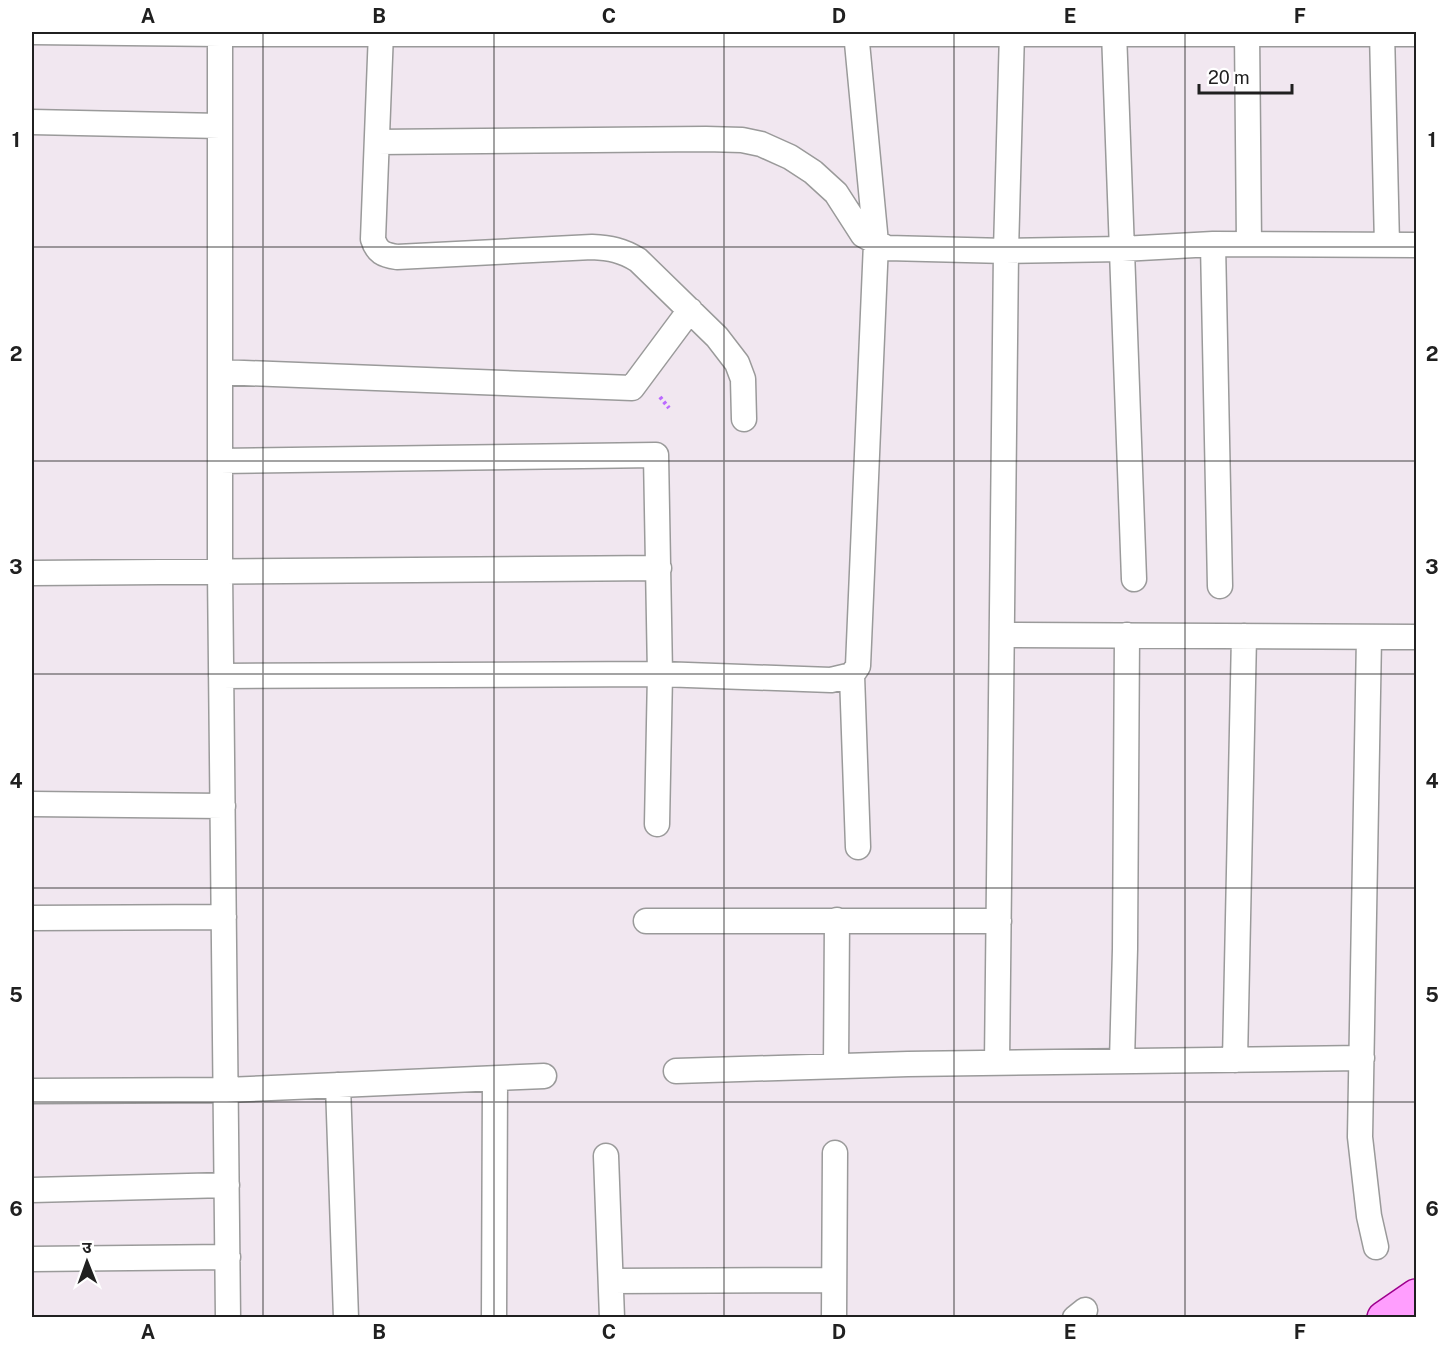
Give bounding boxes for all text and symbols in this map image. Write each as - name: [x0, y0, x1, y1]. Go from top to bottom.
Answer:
- text: A: [141, 4, 155, 28]
- text: B: [372, 4, 386, 28]
- text: C: [602, 4, 616, 28]
- text: D: [832, 4, 846, 28]
- text: E: [1064, 4, 1076, 28]
- text: F: [1294, 4, 1306, 28]
- scale bar: [1199, 57, 1292, 95]
- text: 20 m: [1208, 67, 1250, 88]
- text: 1: [12, 128, 20, 152]
- text: 1: [1428, 128, 1436, 152]
- text: 2: [10, 342, 22, 366]
- text: 2: [1426, 342, 1438, 366]
- text: 3: [9, 555, 23, 579]
- text: 3: [1425, 555, 1439, 579]
- text: 4: [9, 769, 23, 793]
- text: 4: [1425, 769, 1439, 793]
- text: 5: [9, 983, 23, 1007]
- text: 5: [1425, 983, 1439, 1007]
- text: 6: [9, 1197, 23, 1221]
- text: 6: [1425, 1197, 1439, 1221]
- north arrow: [57, 1232, 117, 1292]
- text: उ: [82, 1238, 92, 1257]
- text: A: [141, 1320, 155, 1344]
- text: B: [372, 1320, 386, 1344]
- text: C: [602, 1320, 616, 1344]
- text: D: [832, 1320, 846, 1344]
- text: E: [1064, 1320, 1076, 1344]
- text: F: [1294, 1320, 1306, 1344]

